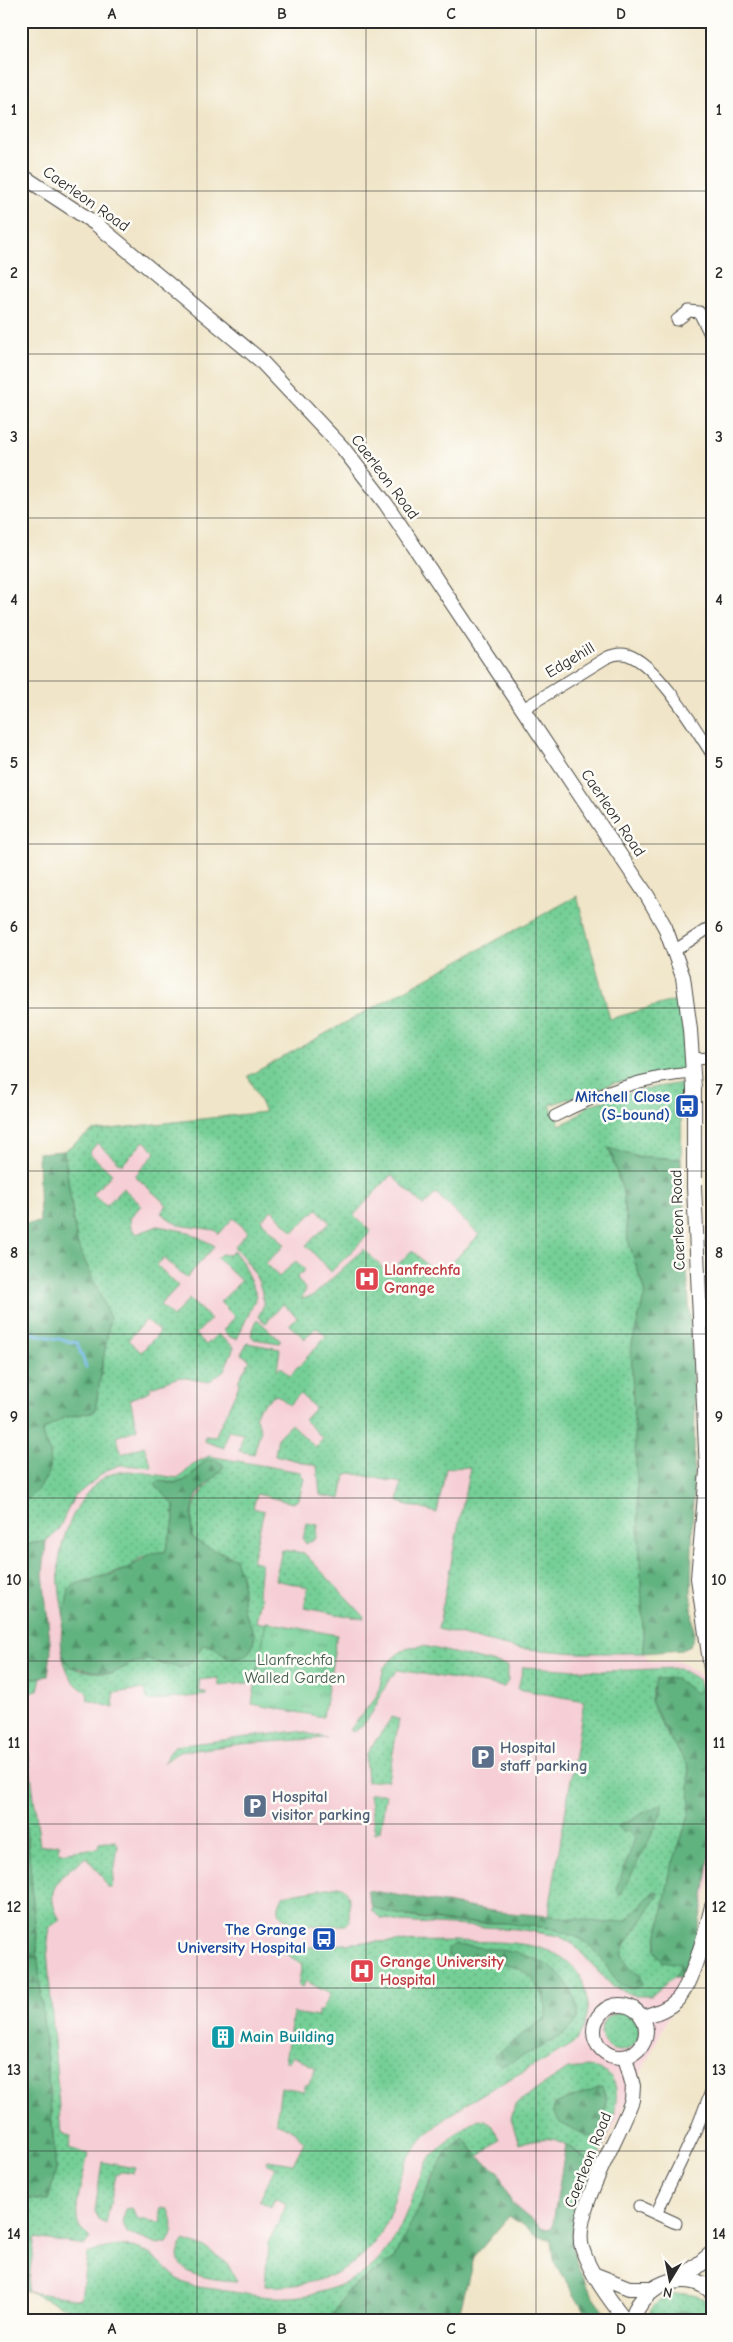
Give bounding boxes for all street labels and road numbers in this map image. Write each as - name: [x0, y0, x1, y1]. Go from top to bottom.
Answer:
- street label: Caerleon Road: [39, 163, 133, 235]
- street label: Caerleon Road: [347, 431, 423, 523]
- street label: Edgehill: [542, 638, 598, 682]
- street label: Caerleon Road: [577, 766, 649, 860]
- street label: Caerleon Road: [667, 1169, 689, 1271]
- street label: Caerleon Road: [561, 2110, 615, 2210]

